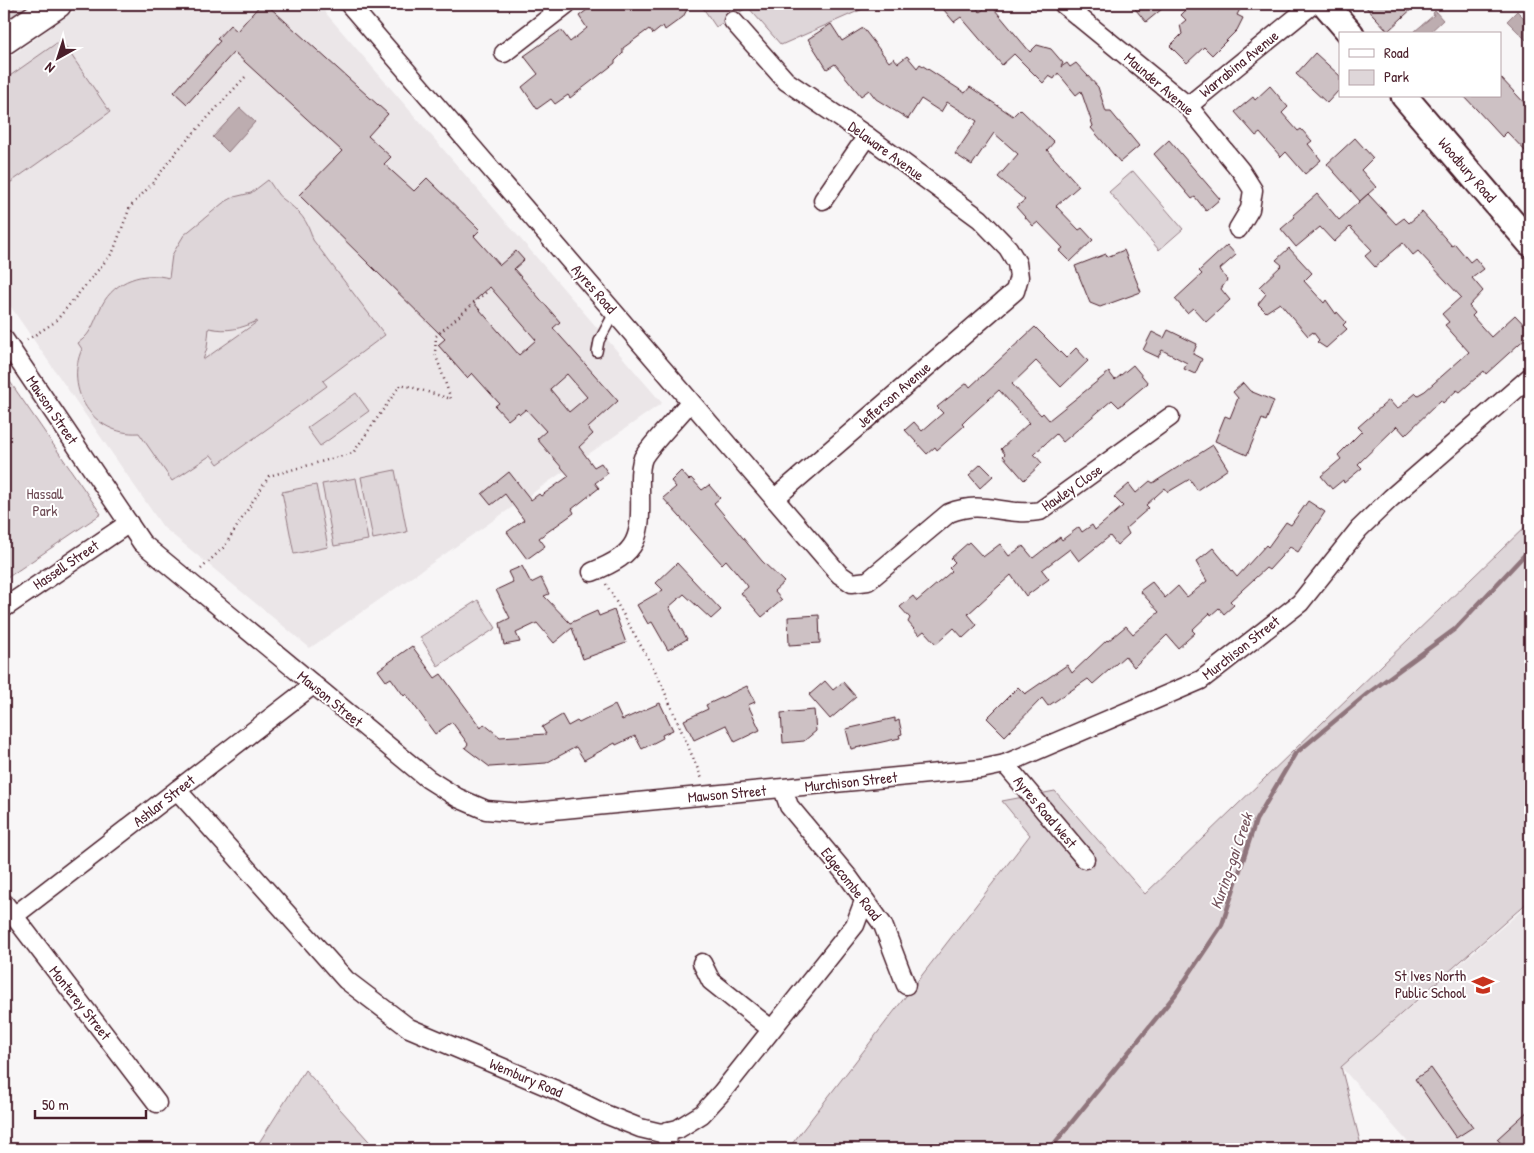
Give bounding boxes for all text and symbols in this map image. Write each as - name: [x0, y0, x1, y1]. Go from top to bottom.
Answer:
- street label: Warrabina Avenue: [1195, 25, 1283, 102]
- north arrow: [32, 32, 82, 82]
- legend: [1339, 32, 1502, 98]
- text: Road: [1384, 42, 1409, 63]
- street label: Maunder Avenue: [1120, 47, 1199, 120]
- text: N: [40, 58, 58, 78]
- text: Park: [1384, 66, 1409, 87]
- street label: Delaware Avenue: [844, 116, 928, 185]
- street label: Woodbury Road: [1433, 133, 1501, 207]
- street label: Ayres Road: [567, 259, 622, 318]
- street label: Jefferson Avenue: [852, 357, 935, 432]
- street label: Mawson Street: [22, 371, 84, 449]
- street label: Hawley Close: [1037, 459, 1106, 516]
- park label: Hassall Park: [27, 483, 64, 521]
- street label: Hassell Street: [29, 534, 103, 594]
- street label: Murchison Street: [1198, 610, 1285, 685]
- street label: Mawson Street: [293, 666, 368, 732]
- street label: Murchison Street: [804, 766, 899, 797]
- street label: Ashlar Street: [128, 769, 200, 831]
- street label: Ayres Road West: [1009, 771, 1083, 853]
- street label: Mawson Street: [687, 780, 768, 807]
- water label: Kuring-gai Creek: [1204, 809, 1258, 912]
- street label: Edgecombe Road: [816, 843, 887, 925]
- street label: Monterey Street: [45, 961, 117, 1045]
- place label: St Ives North Public School: [1395, 965, 1466, 1003]
- school or university icon: St Ives North Public School: [1470, 972, 1496, 998]
- street label: Wembury Road: [486, 1053, 566, 1102]
- scale bar: [35, 1088, 146, 1120]
- text: 50 m: [42, 1094, 69, 1115]

